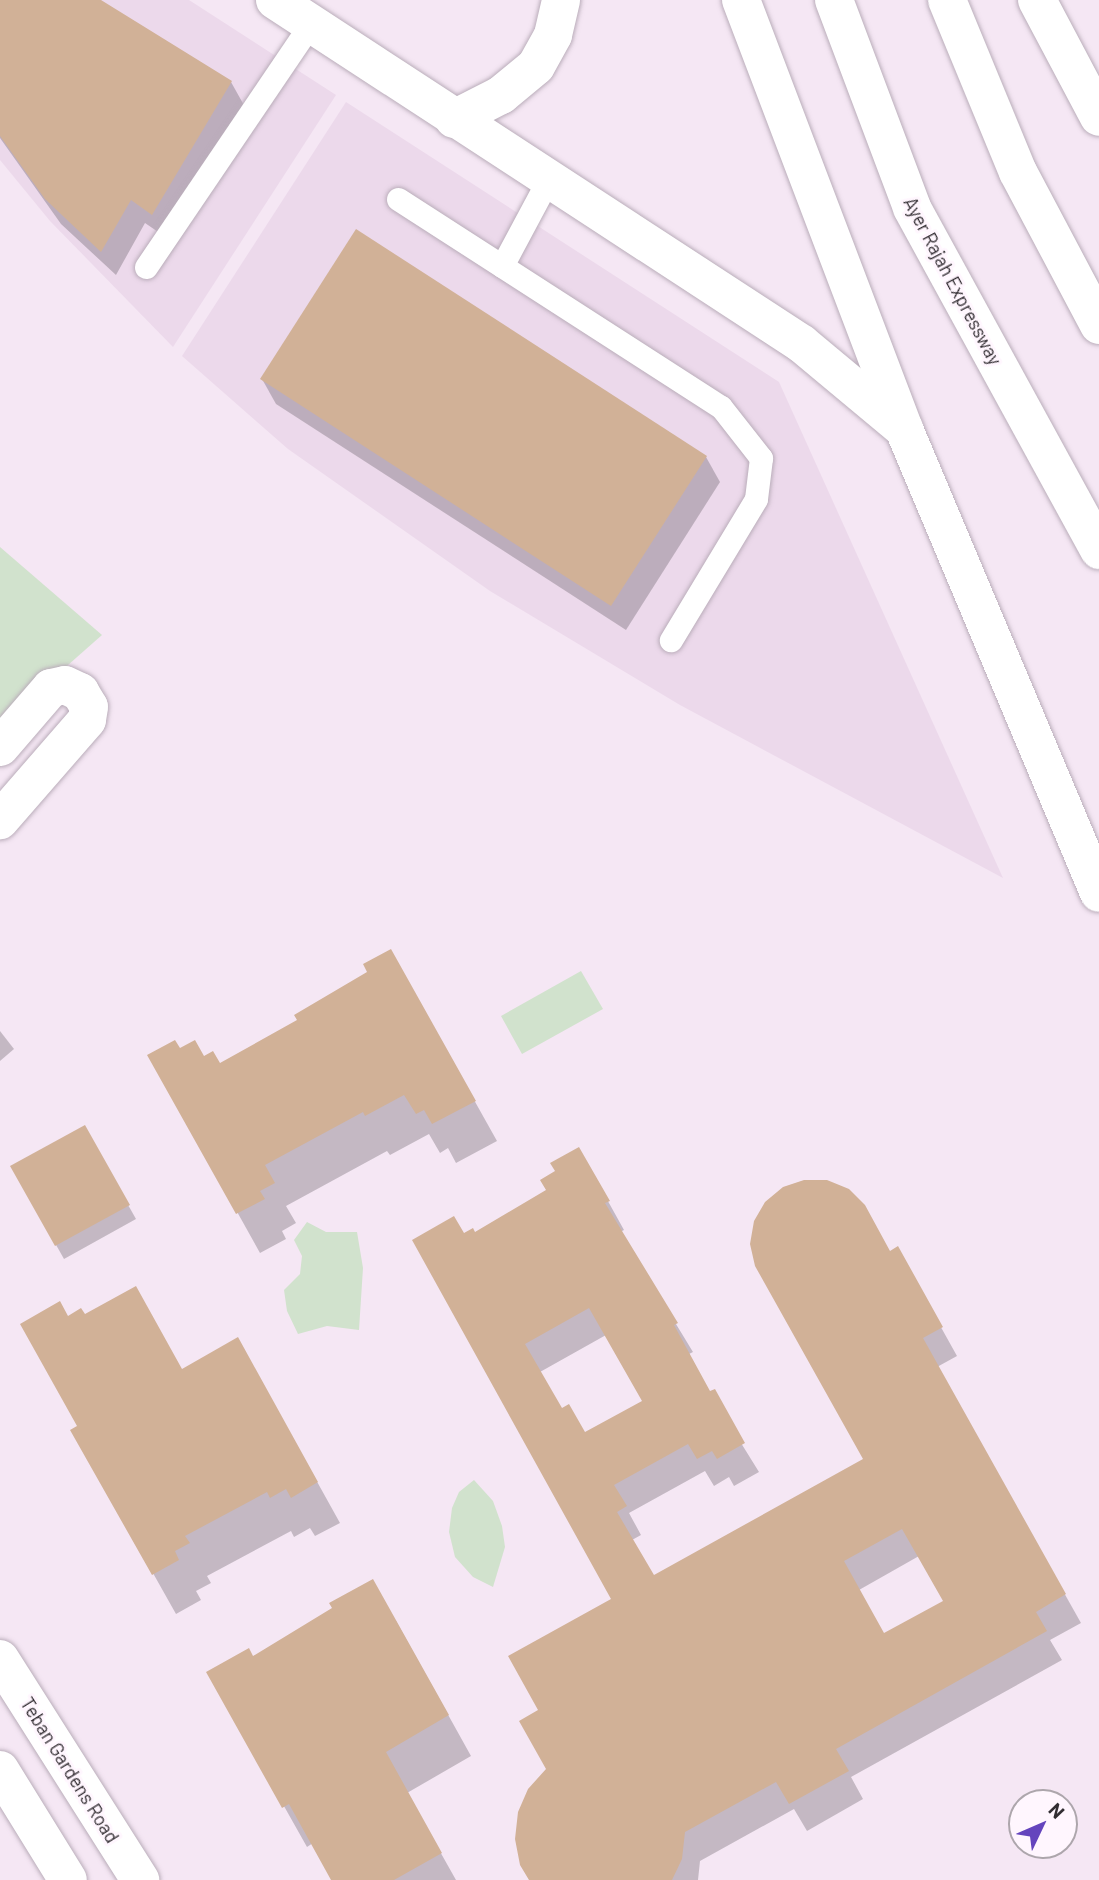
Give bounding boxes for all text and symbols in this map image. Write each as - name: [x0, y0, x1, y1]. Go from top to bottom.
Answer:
- street label: Ayer Rajah Expressway: [899, 193, 1007, 369]
- street label: Teban Gardens Road: [16, 1693, 124, 1847]
- north arrow: [1008, 1789, 1078, 1859]
- text: N: [1044, 1798, 1070, 1823]

